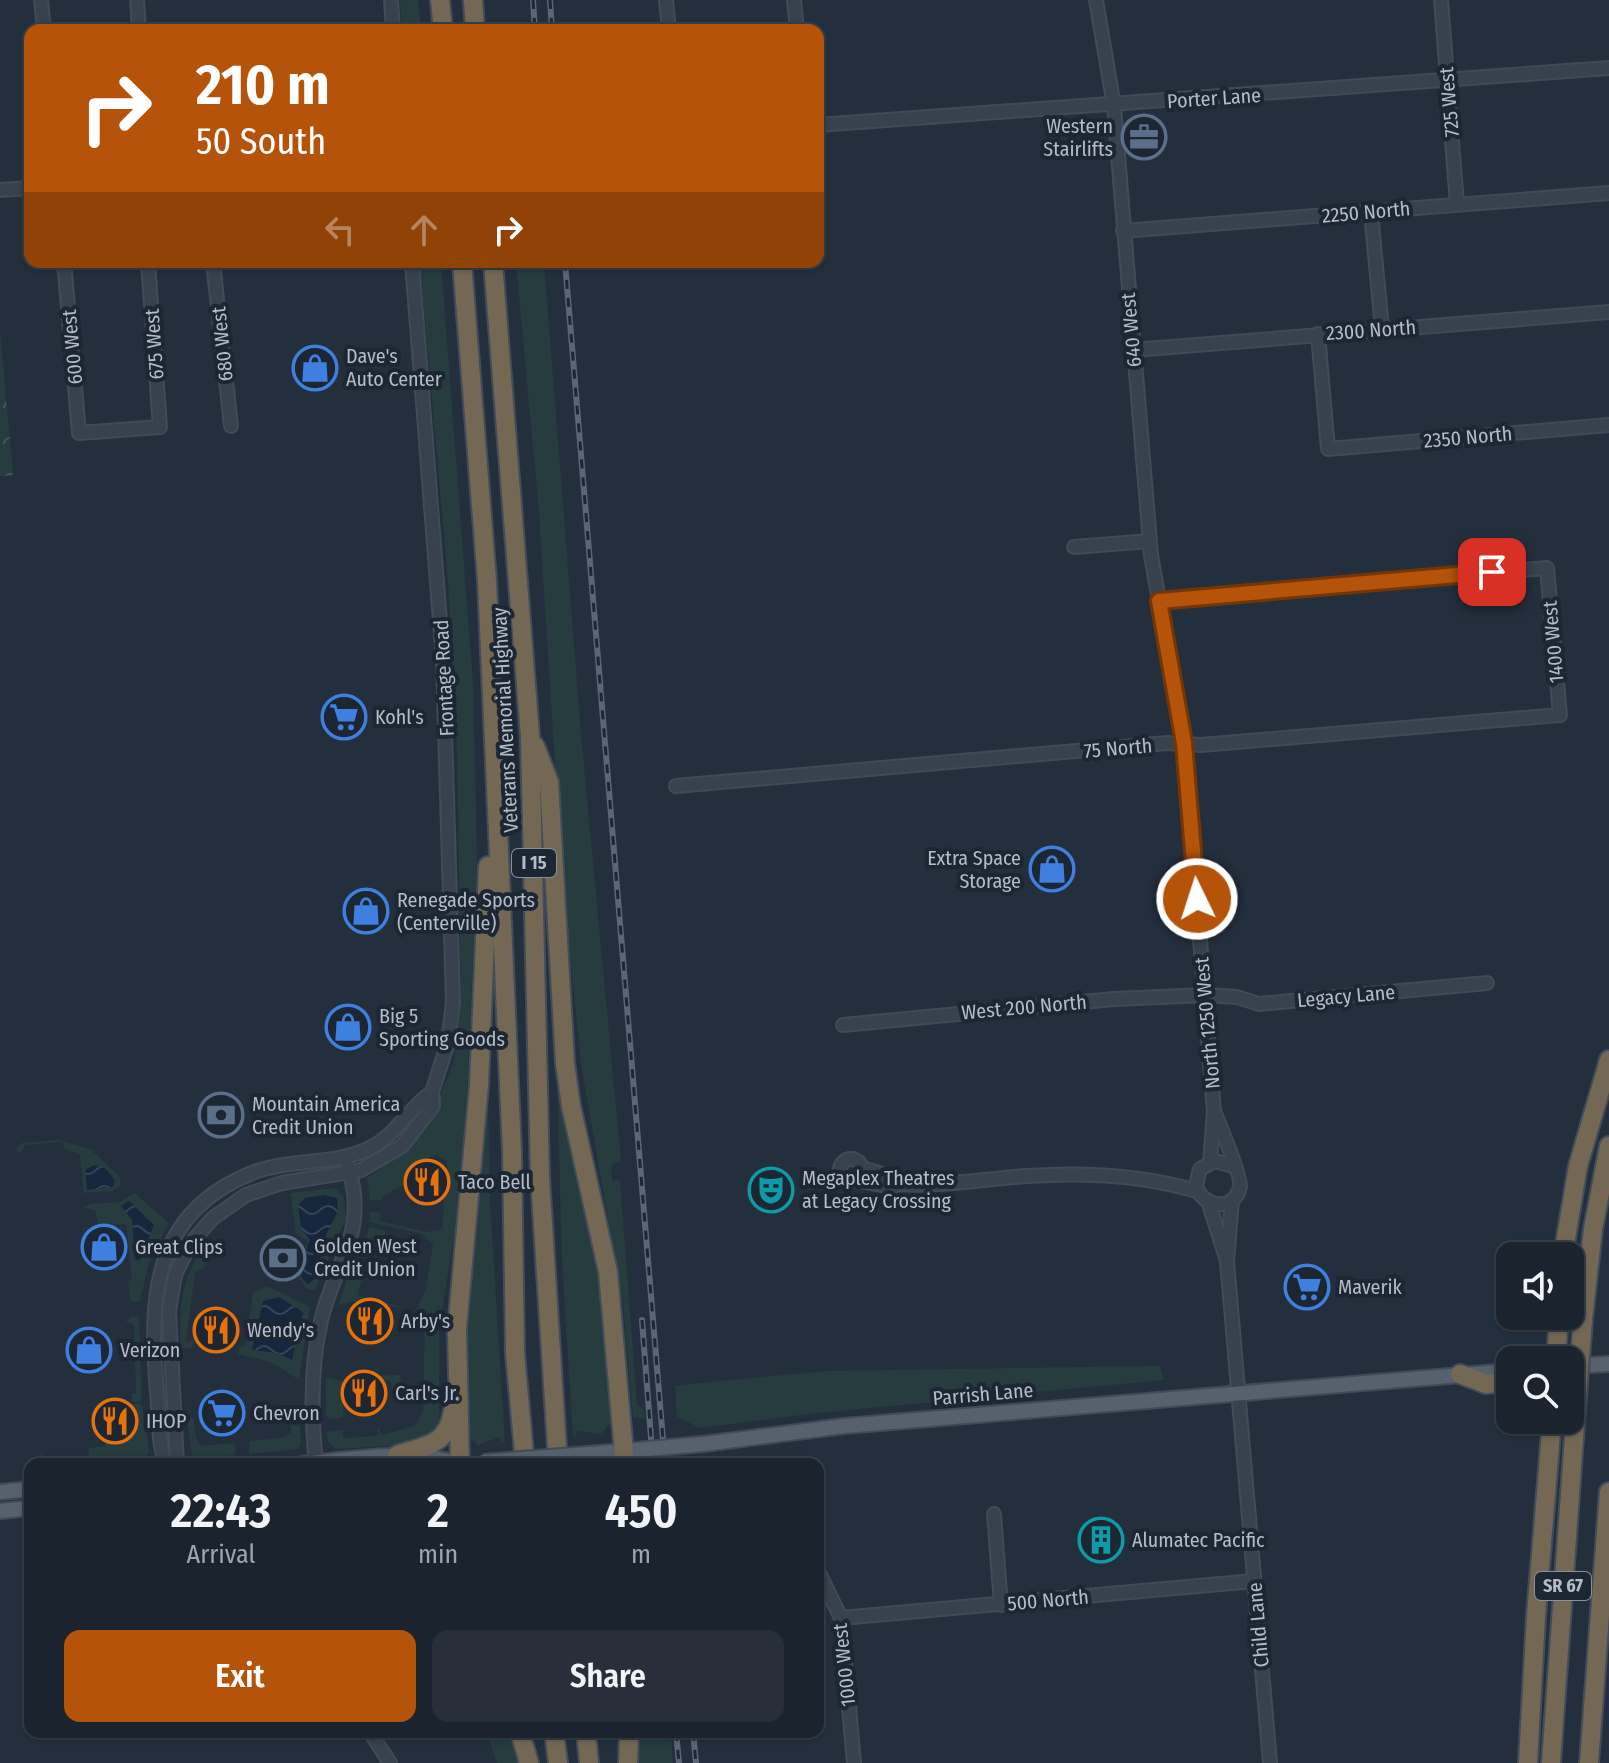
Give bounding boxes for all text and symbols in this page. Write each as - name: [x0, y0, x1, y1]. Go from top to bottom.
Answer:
- text: 210 m: [196, 52, 330, 119]
- icon: right: [64, 56, 168, 160]
- street label: 725 West: [1434, 65, 1464, 138]
- street label: Porter Lane: [1166, 83, 1262, 113]
- office icon: Western Stairlifts: [1120, 113, 1168, 161]
- place label: Western Stairlifts: [1043, 114, 1113, 161]
- text: 50 South: [196, 120, 326, 164]
- street label: 2250 North: [1321, 196, 1411, 228]
- icon: left: [318, 208, 362, 252]
- icon: ahead: [402, 208, 446, 252]
- icon: right: [486, 208, 530, 252]
- street label: 640 West: [1116, 291, 1146, 368]
- street label: 680 West: [206, 305, 238, 382]
- street label: 675 West: [140, 307, 168, 380]
- street label: 600 West: [57, 308, 87, 386]
- street label: 2300 North: [1325, 315, 1417, 345]
- shop icon: Dave's Auto Center: [291, 344, 339, 392]
- place label: Dave's Auto Center: [346, 344, 442, 391]
- street label: 2350 North: [1423, 421, 1513, 453]
- pin: [1458, 538, 1526, 606]
- icon: arrive: [1470, 550, 1514, 594]
- street label: 1400 West: [1537, 599, 1569, 684]
- street label: Veterans Memorial Highway: [487, 607, 523, 833]
- street label: Frontage Road: [429, 619, 459, 737]
- supermarket icon: Kohl's: [320, 693, 368, 741]
- place label: Kohl's: [375, 705, 424, 729]
- street label: 75 North: [1083, 733, 1153, 763]
- shop icon: Extra Space Storage: [1028, 845, 1076, 893]
- place label: Extra Space Storage: [927, 846, 1021, 893]
- road number: I 15: [512, 849, 556, 877]
- position arrow: [1155, 857, 1239, 941]
- shop icon: Renegade Sports (Centerville): [342, 887, 390, 935]
- place label: Renegade Sports (Centerville): [397, 888, 535, 935]
- street label: North 1250 West: [1189, 956, 1225, 1090]
- street label: Legacy Lane: [1296, 980, 1396, 1012]
- street label: West 200 North: [960, 990, 1088, 1024]
- shop icon: Big 5 Sporting Goods: [324, 1003, 372, 1051]
- place label: Big 5 Sporting Goods: [379, 1004, 505, 1051]
- bank icon: Mountain America Credit Union: [197, 1091, 245, 1139]
- place label: Mountain America Credit Union: [252, 1092, 400, 1139]
- restaurant icon: Taco Bell: [403, 1158, 451, 1206]
- theatre icon: Megaplex Theatres at Legacy Crossing: [747, 1166, 795, 1214]
- place label: Megaplex Theatres at Legacy Crossing: [802, 1166, 955, 1213]
- place label: Taco Bell: [458, 1170, 531, 1194]
- shop icon: Great Clips: [80, 1223, 128, 1271]
- bank icon: Golden West Credit Union: [259, 1234, 307, 1282]
- place label: Golden West Credit Union: [314, 1234, 417, 1281]
- place label: Great Clips: [135, 1235, 223, 1259]
- map controls: [1496, 1242, 1584, 1434]
- button: sound: [1496, 1242, 1584, 1330]
- supermarket icon: Maverik: [1283, 1263, 1331, 1311]
- place label: Maverik: [1338, 1275, 1402, 1299]
- restaurant icon: Arby's: [346, 1297, 394, 1345]
- restaurant icon: Wendy's: [192, 1306, 240, 1354]
- place label: Arby's: [401, 1309, 450, 1333]
- place label: Wendy's: [247, 1318, 314, 1342]
- shop icon: Verizon: [65, 1326, 113, 1374]
- place label: Verizon: [120, 1338, 180, 1362]
- button: search: [1496, 1346, 1584, 1434]
- restaurant icon: Carl's Jr.: [340, 1369, 388, 1417]
- street label: Parrish Lane: [932, 1378, 1034, 1410]
- place label: Carl's Jr.: [395, 1381, 459, 1405]
- supermarket icon: Chevron: [198, 1389, 246, 1437]
- restaurant icon: IHOP: [91, 1397, 139, 1445]
- place label: Chevron: [253, 1401, 320, 1425]
- place label: IHOP: [146, 1409, 186, 1433]
- text: 22:43: [170, 1482, 271, 1540]
- text: 2: [427, 1482, 449, 1540]
- text: 450: [605, 1482, 678, 1540]
- building icon: Alumatec Pacific: [1077, 1516, 1125, 1564]
- place label: Alumatec Pacific: [1132, 1528, 1265, 1552]
- text: Arrival: [186, 1539, 255, 1570]
- text: min: [418, 1539, 458, 1570]
- text: m: [631, 1539, 651, 1570]
- road number: SR 67: [1535, 1572, 1591, 1600]
- street label: Child Lane: [1242, 1582, 1274, 1668]
- street label: 500 North: [1006, 1584, 1090, 1616]
- street label: 1000 West: [828, 1622, 860, 1708]
- button: Exit: [64, 1630, 416, 1722]
- button: Share: [432, 1630, 784, 1722]

